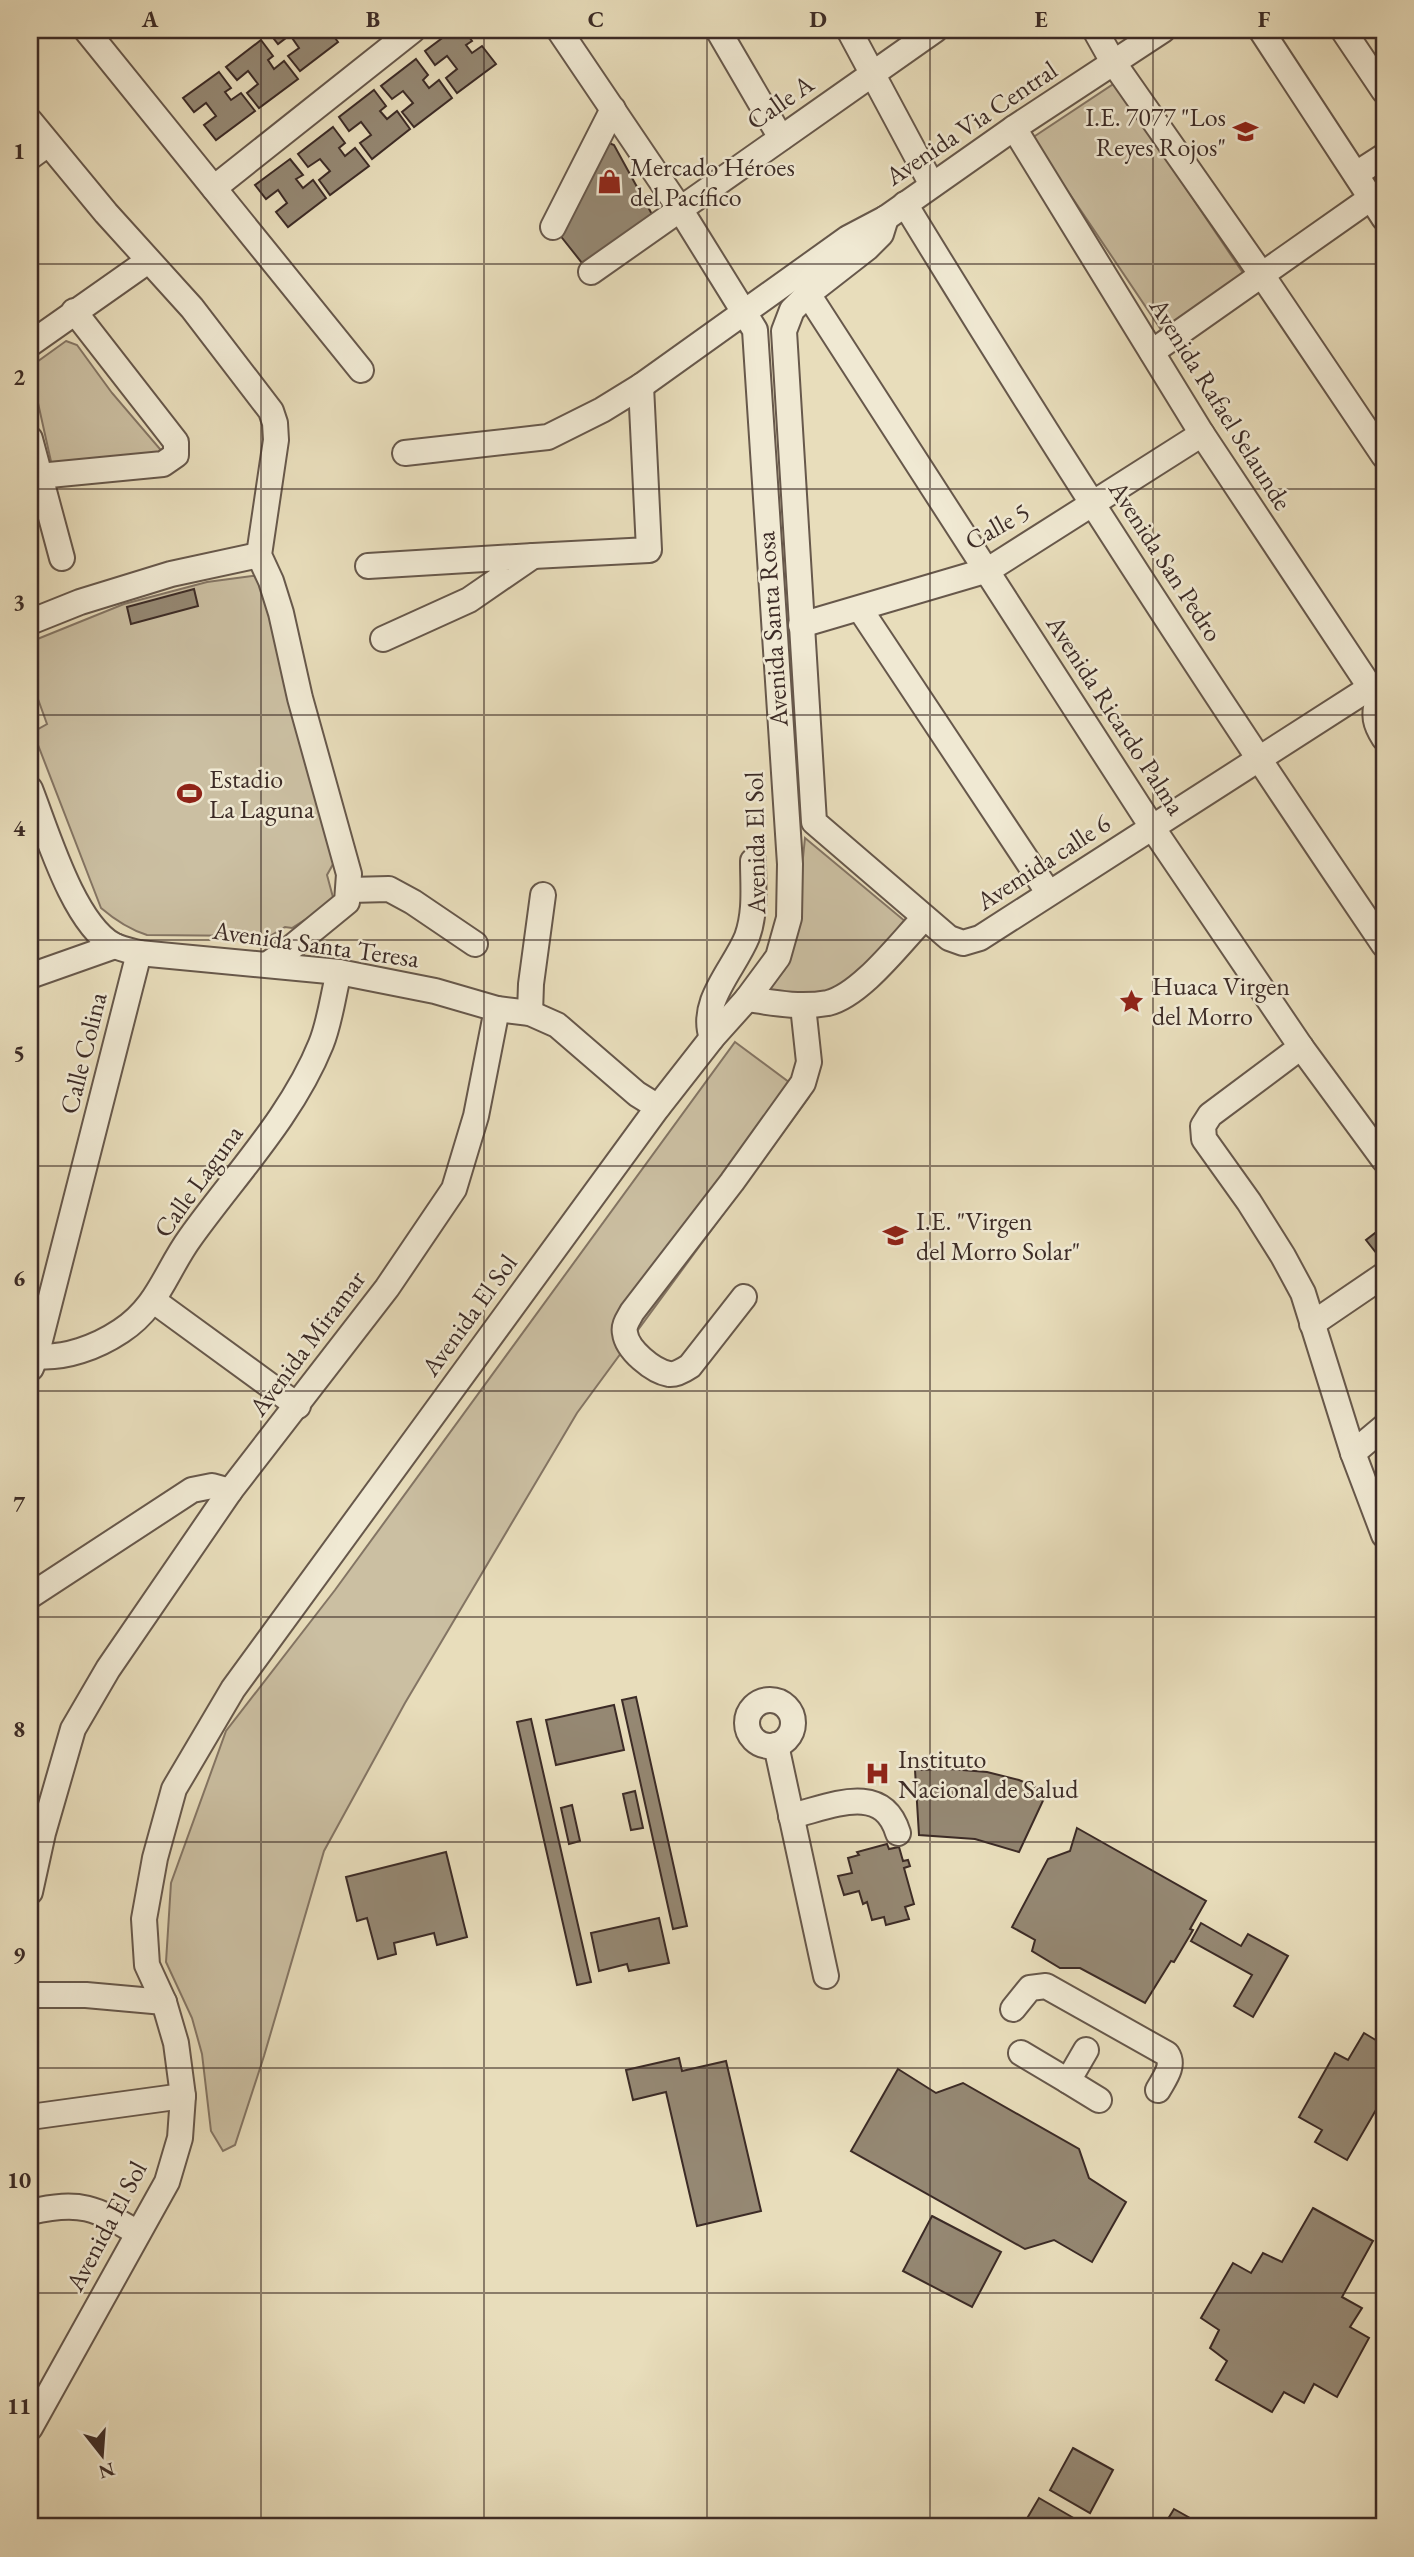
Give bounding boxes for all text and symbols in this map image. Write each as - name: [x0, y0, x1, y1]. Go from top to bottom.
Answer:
- text: A: [141, 4, 159, 34]
- text: B: [366, 4, 380, 34]
- text: C: [588, 4, 604, 34]
- text: D: [809, 4, 827, 34]
- text: E: [1034, 4, 1048, 34]
- text: F: [1258, 4, 1271, 34]
- street label: Avenida Via Central: [878, 53, 1064, 194]
- street label: Calle A: [740, 66, 821, 137]
- place label: I.E. 7077 "Los Reyes Rojos": [1085, 100, 1226, 164]
- school or university icon: I.E. 7077 "Los Reyes Rojos": [1232, 118, 1260, 146]
- text: 1: [13, 136, 25, 166]
- place label: Mercado Héroes del Pacífico: [630, 150, 795, 214]
- shop icon: Mercado Héroes del Pacífico: [596, 168, 624, 196]
- street label: Avenida Rafael Selaunde: [1141, 291, 1300, 516]
- text: 2: [13, 362, 25, 392]
- street label: Avenida San Pedro: [1101, 473, 1231, 648]
- street label: Calle 5: [959, 494, 1035, 558]
- street label: Avenida Santa Rosa: [748, 529, 796, 729]
- text: 3: [13, 587, 25, 617]
- street label: Avenida Ricardo Palma: [1038, 608, 1194, 822]
- place label: Estadio La Laguna: [209, 762, 315, 826]
- street label: Avenida El Sol: [737, 771, 773, 916]
- sports icon: Estadio La Laguna: [175, 780, 203, 808]
- street label: Avemida calle 6: [969, 806, 1117, 919]
- text: 4: [13, 813, 26, 843]
- street label: Avenida Santa Teresa: [210, 913, 422, 975]
- place label: Huaca Virgen del Morro: [1152, 969, 1290, 1033]
- place icon: Huaca Virgen del Morro: [1118, 987, 1146, 1015]
- street label: Calle Colina: [51, 988, 115, 1117]
- text: 5: [13, 1038, 25, 1068]
- street label: Calle Laguna: [146, 1117, 251, 1244]
- place label: I.E. "Virgen del Morro Solar": [916, 1204, 1080, 1268]
- school or university icon: I.E. "Virgen del Morro Solar": [882, 1222, 910, 1250]
- street label: Avenida El Sol: [413, 1247, 525, 1384]
- text: 6: [13, 1263, 25, 1293]
- street label: Avenida Miramar: [240, 1263, 373, 1424]
- text: 7: [13, 1489, 26, 1519]
- text: 8: [13, 1714, 25, 1744]
- place label: Instituto Nacional de Salud: [898, 1742, 1079, 1806]
- hospital icon: Instituto Nacional de Salud: [864, 1760, 892, 1788]
- text: 9: [13, 1940, 25, 1970]
- street label: Avenida El Sol: [57, 2155, 155, 2298]
- text: 10: [7, 2165, 31, 2195]
- text: 11: [7, 2391, 31, 2421]
- north arrow: [66, 2420, 136, 2490]
- text: N: [95, 2457, 118, 2485]

